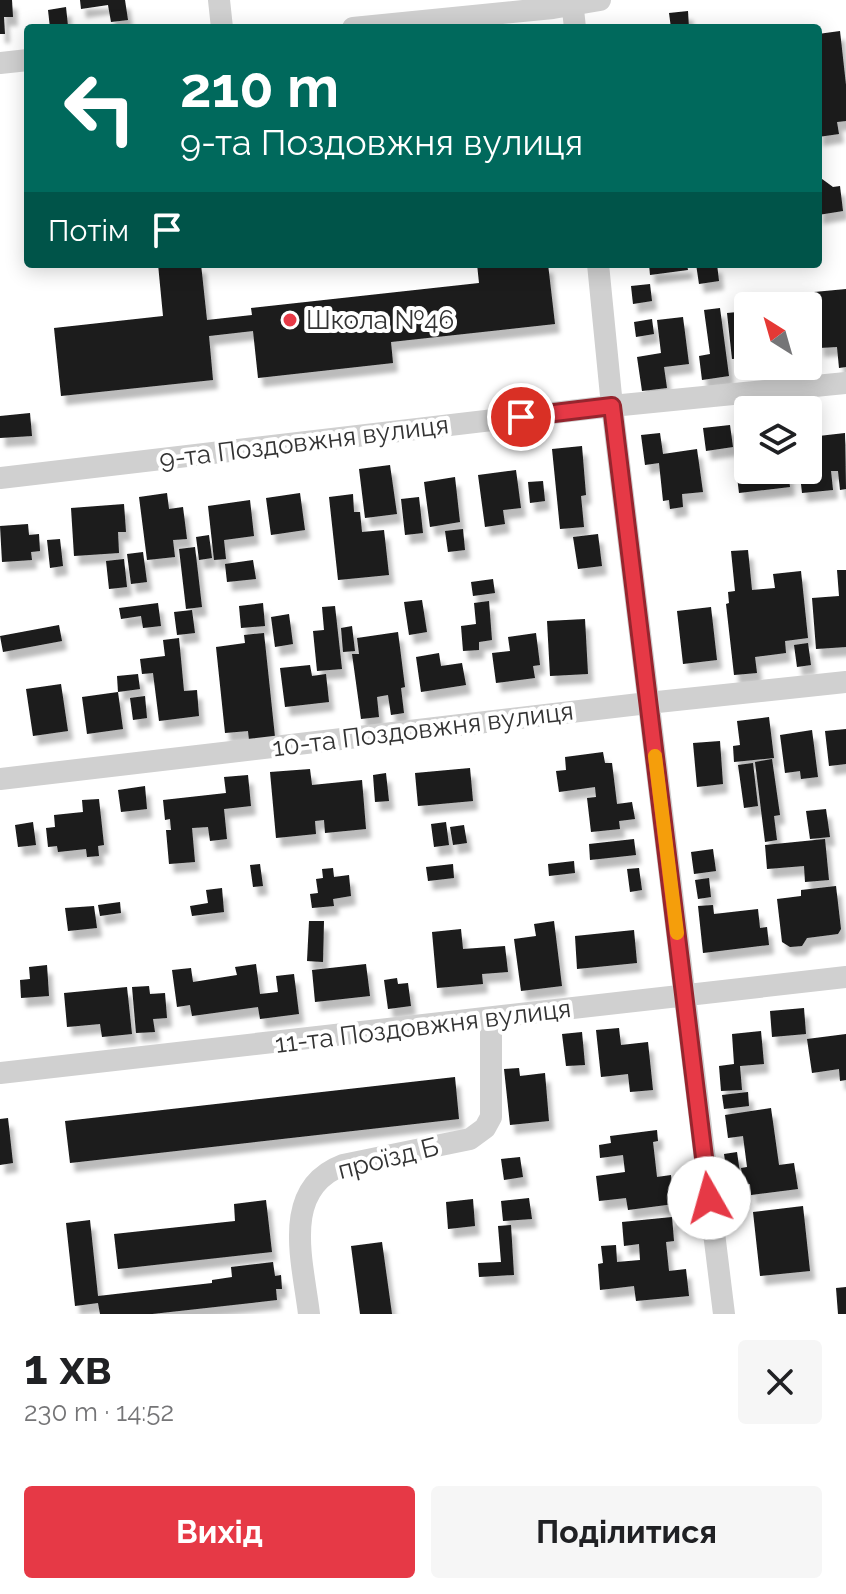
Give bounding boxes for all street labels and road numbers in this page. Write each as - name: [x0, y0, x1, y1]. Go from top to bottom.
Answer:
- street label: 9-та Поздовжня вулиця: [158, 409, 450, 475]
- street label: 10-та Поздовжня вулиця: [271, 696, 575, 762]
- street label: 11-та Поздовжня вулиця: [273, 993, 573, 1059]
- street label: проїзд Б: [335, 1131, 441, 1185]

